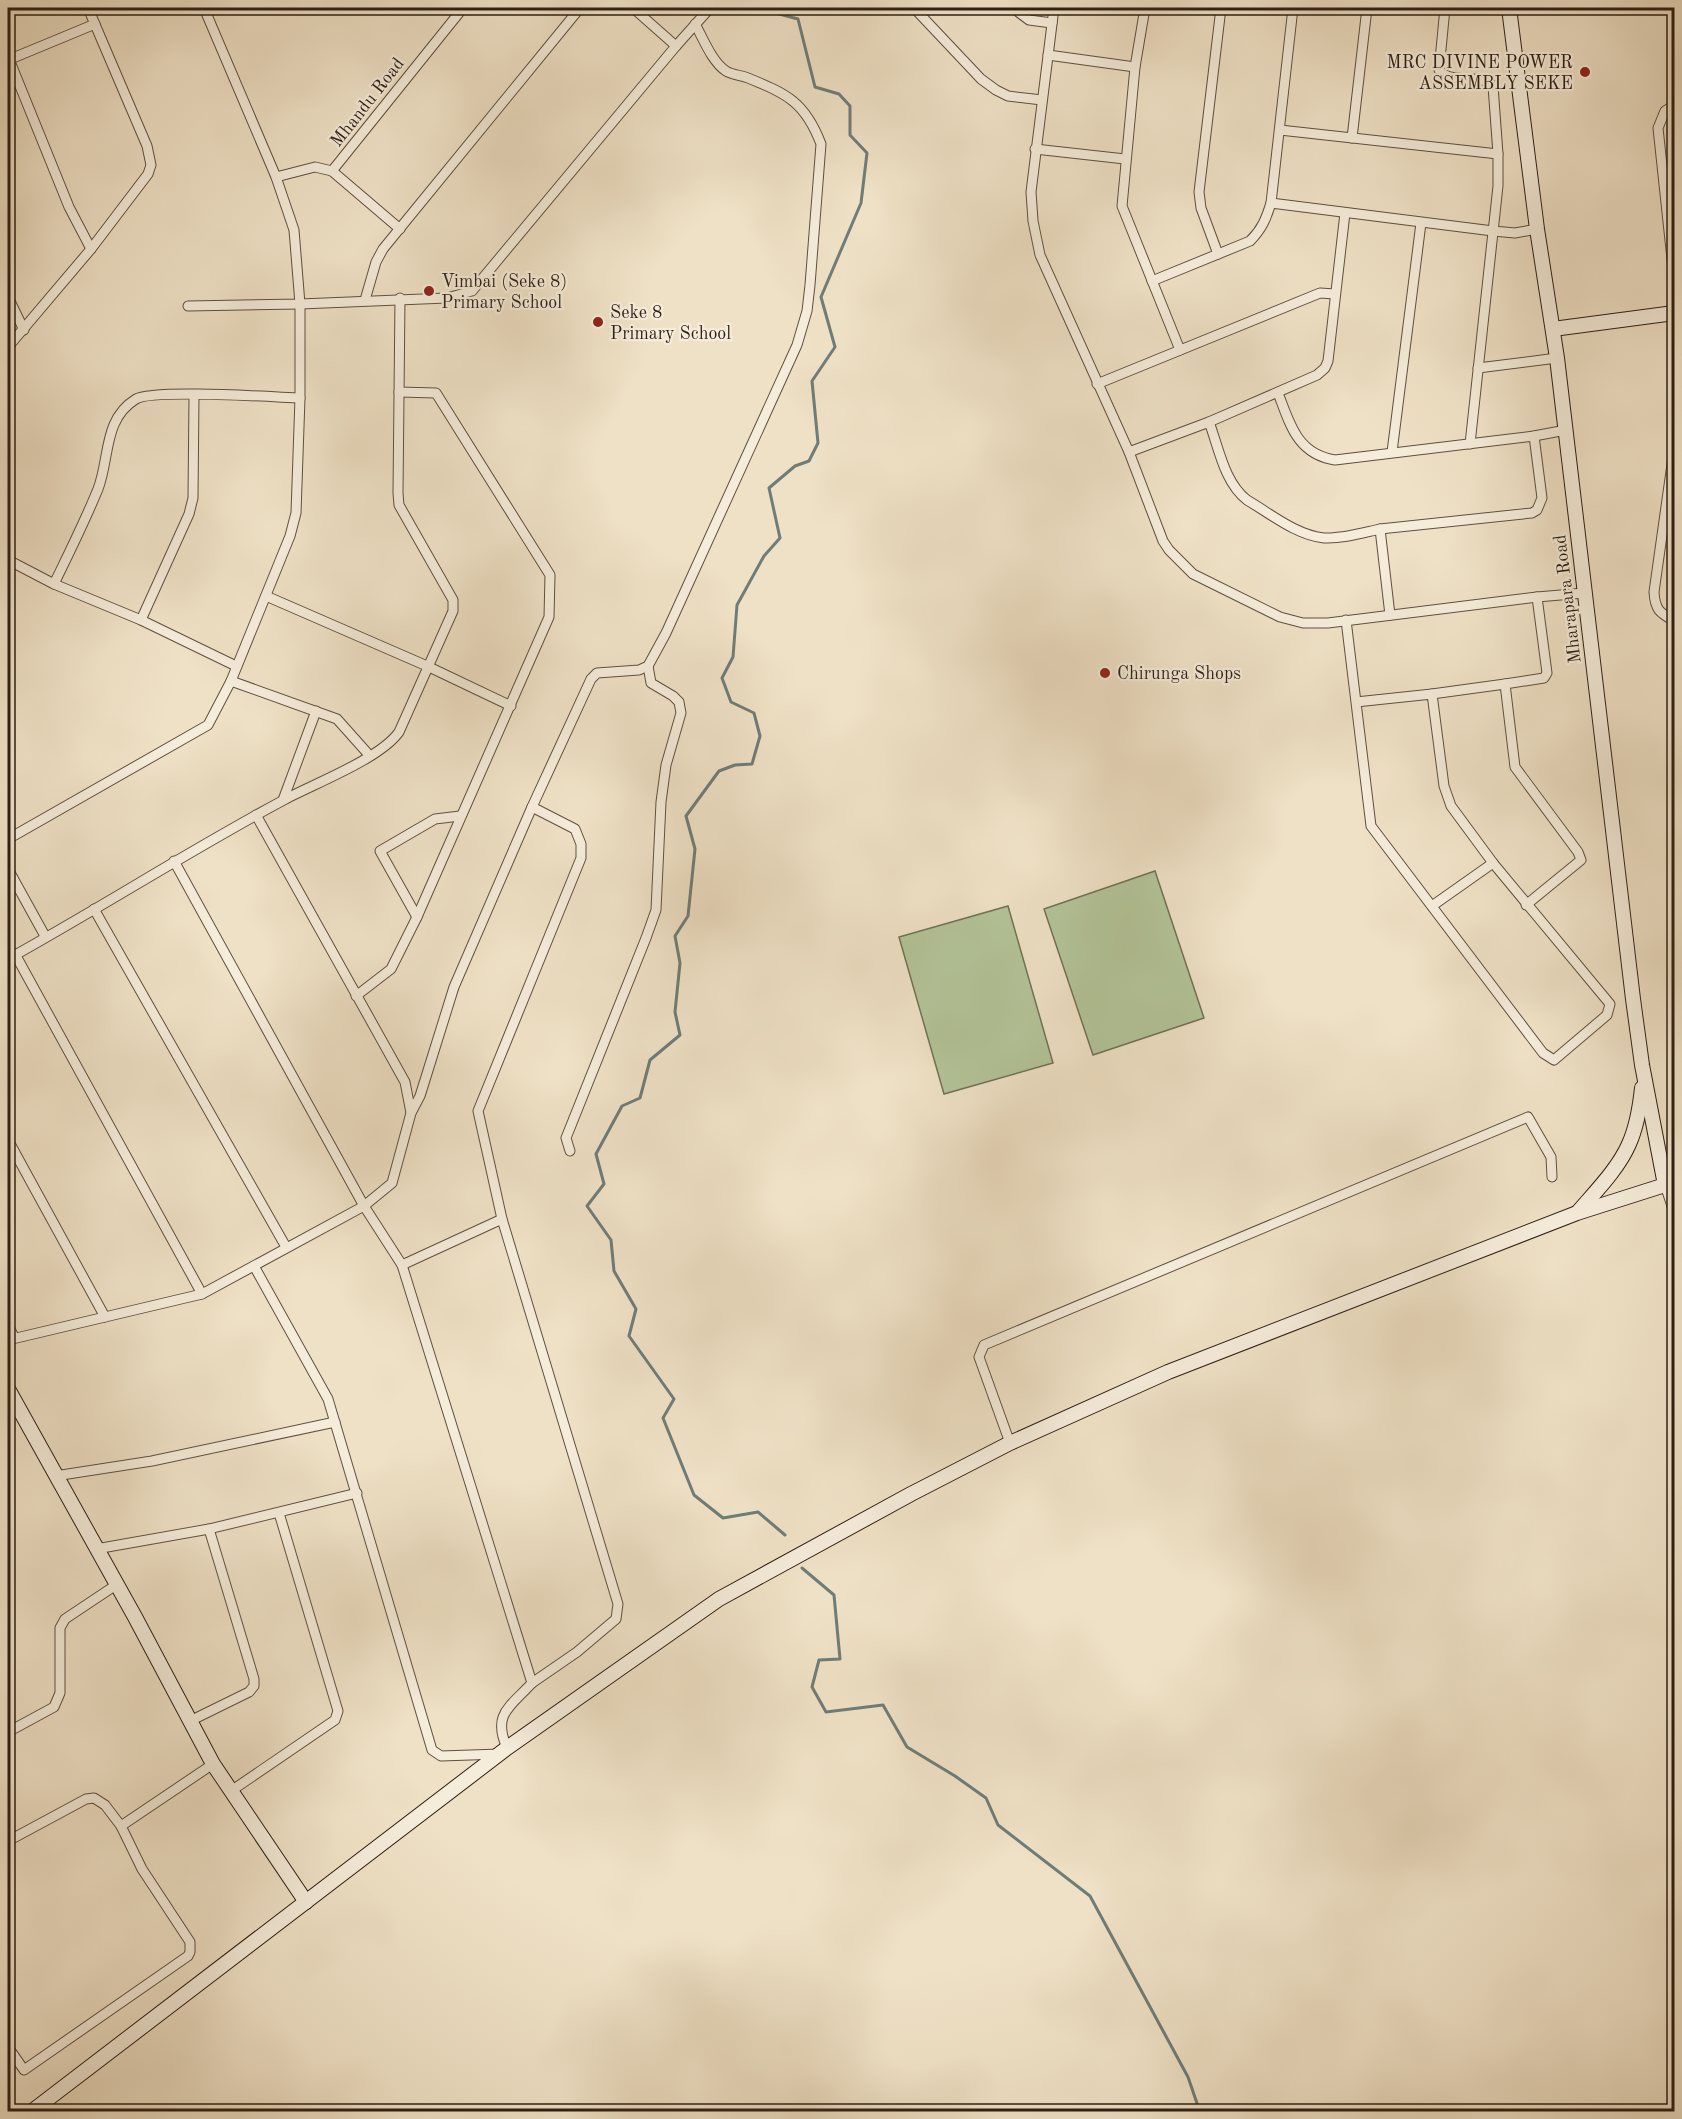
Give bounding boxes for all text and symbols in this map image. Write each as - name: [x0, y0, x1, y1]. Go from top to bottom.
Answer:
- place label: MRC DIVINE POWER ASSEMBLY SEKE: [1387, 54, 1573, 93]
- street label: Mhandu Road: [328, 55, 408, 151]
- marker: MRC DIVINE POWER ASSEMBLY SEKE: [1578, 65, 1592, 79]
- place label: Vimbai (Seke 8) Primary School: [441, 272, 567, 312]
- marker: Vimbai (Seke 8) Primary School: [422, 284, 436, 298]
- place label: Seke 8 Primary School: [610, 304, 731, 343]
- marker: Seke 8 Primary School: [591, 315, 605, 329]
- street label: Mharapara Road: [1551, 533, 1585, 664]
- place label: Chirunga Shops: [1117, 665, 1241, 683]
- marker: Chirunga Shops: [1098, 666, 1112, 680]

